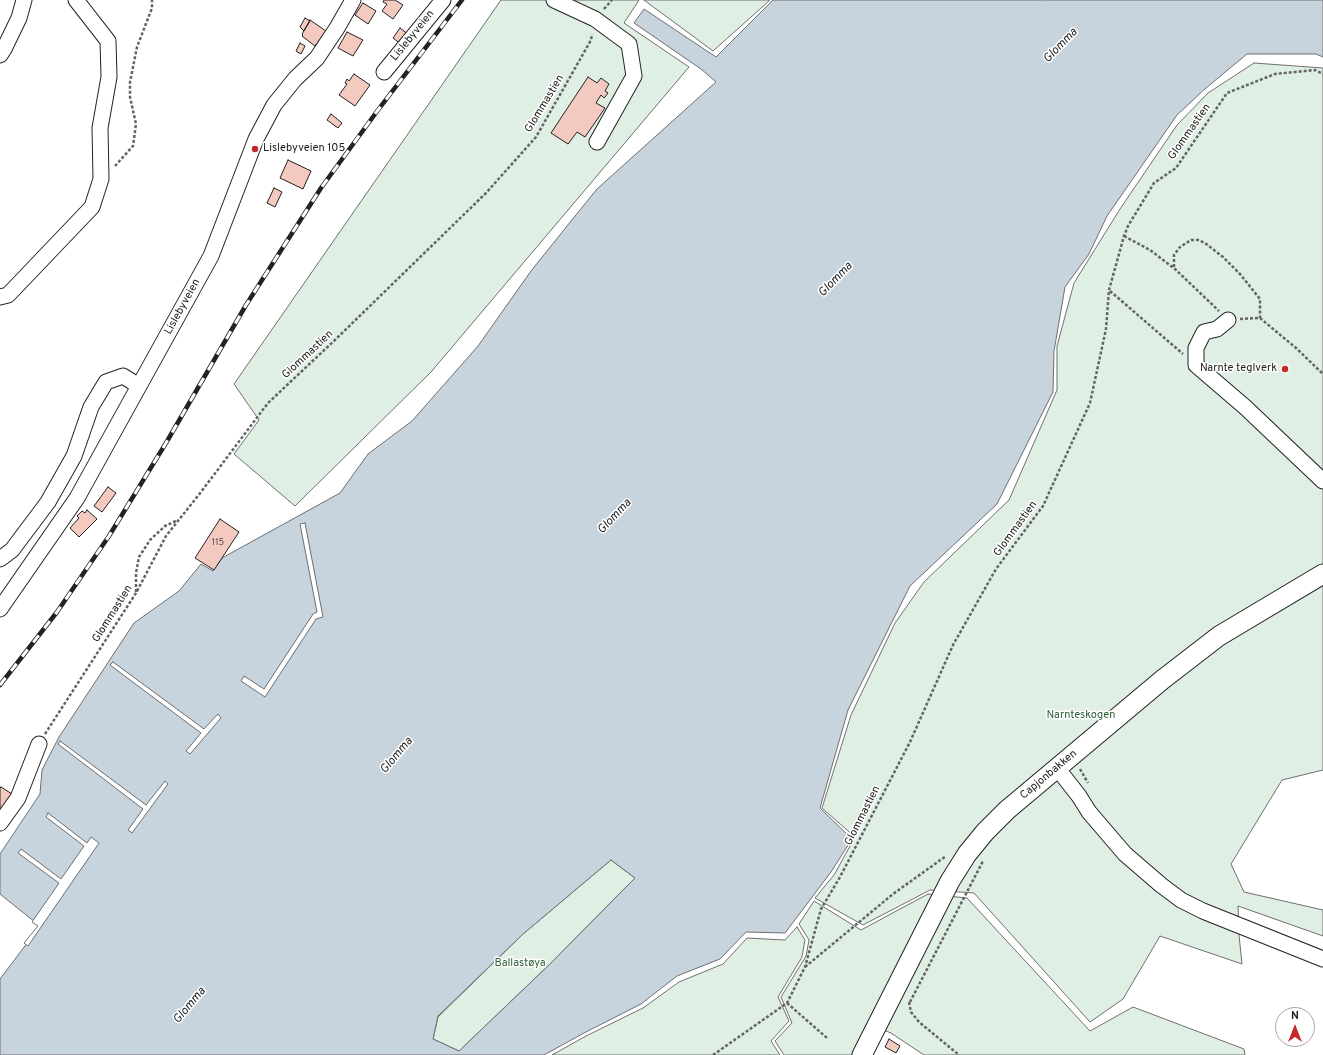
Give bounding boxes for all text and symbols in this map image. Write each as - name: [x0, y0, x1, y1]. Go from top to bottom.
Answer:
- street label: Lislebyveien: [388, 8, 438, 64]
- water label: Glomma: [1041, 26, 1081, 66]
- street label: Glommastien: [523, 73, 567, 135]
- street label: Glommastien: [1166, 102, 1214, 162]
- place label: Lislebyveien 105: [263, 142, 345, 156]
- marker: Lislebyveien 105: [250, 144, 260, 154]
- water label: Glomma: [816, 260, 856, 300]
- street label: Lislebyveien: [162, 277, 204, 337]
- street label: Glommastien: [280, 328, 336, 382]
- place label: Narnte teglverk: [1200, 362, 1277, 376]
- marker: Narnte teglverk: [1280, 364, 1290, 374]
- water label: Glomma: [595, 496, 635, 538]
- street label: Glommastien: [992, 499, 1040, 559]
- house number: 115: [212, 538, 224, 548]
- street label: Glommastien: [90, 583, 136, 645]
- park label: Narnteskogen: [1047, 709, 1115, 723]
- water label: Glomma: [378, 735, 416, 777]
- street label: Capjonbakken: [1018, 747, 1080, 803]
- street label: Glommastien: [842, 784, 884, 848]
- park label: Ballastøya: [494, 957, 546, 971]
- water label: Glomma: [171, 985, 209, 1027]
- north arrow: [1275, 1007, 1315, 1047]
- text: N: [1291, 1009, 1299, 1023]

